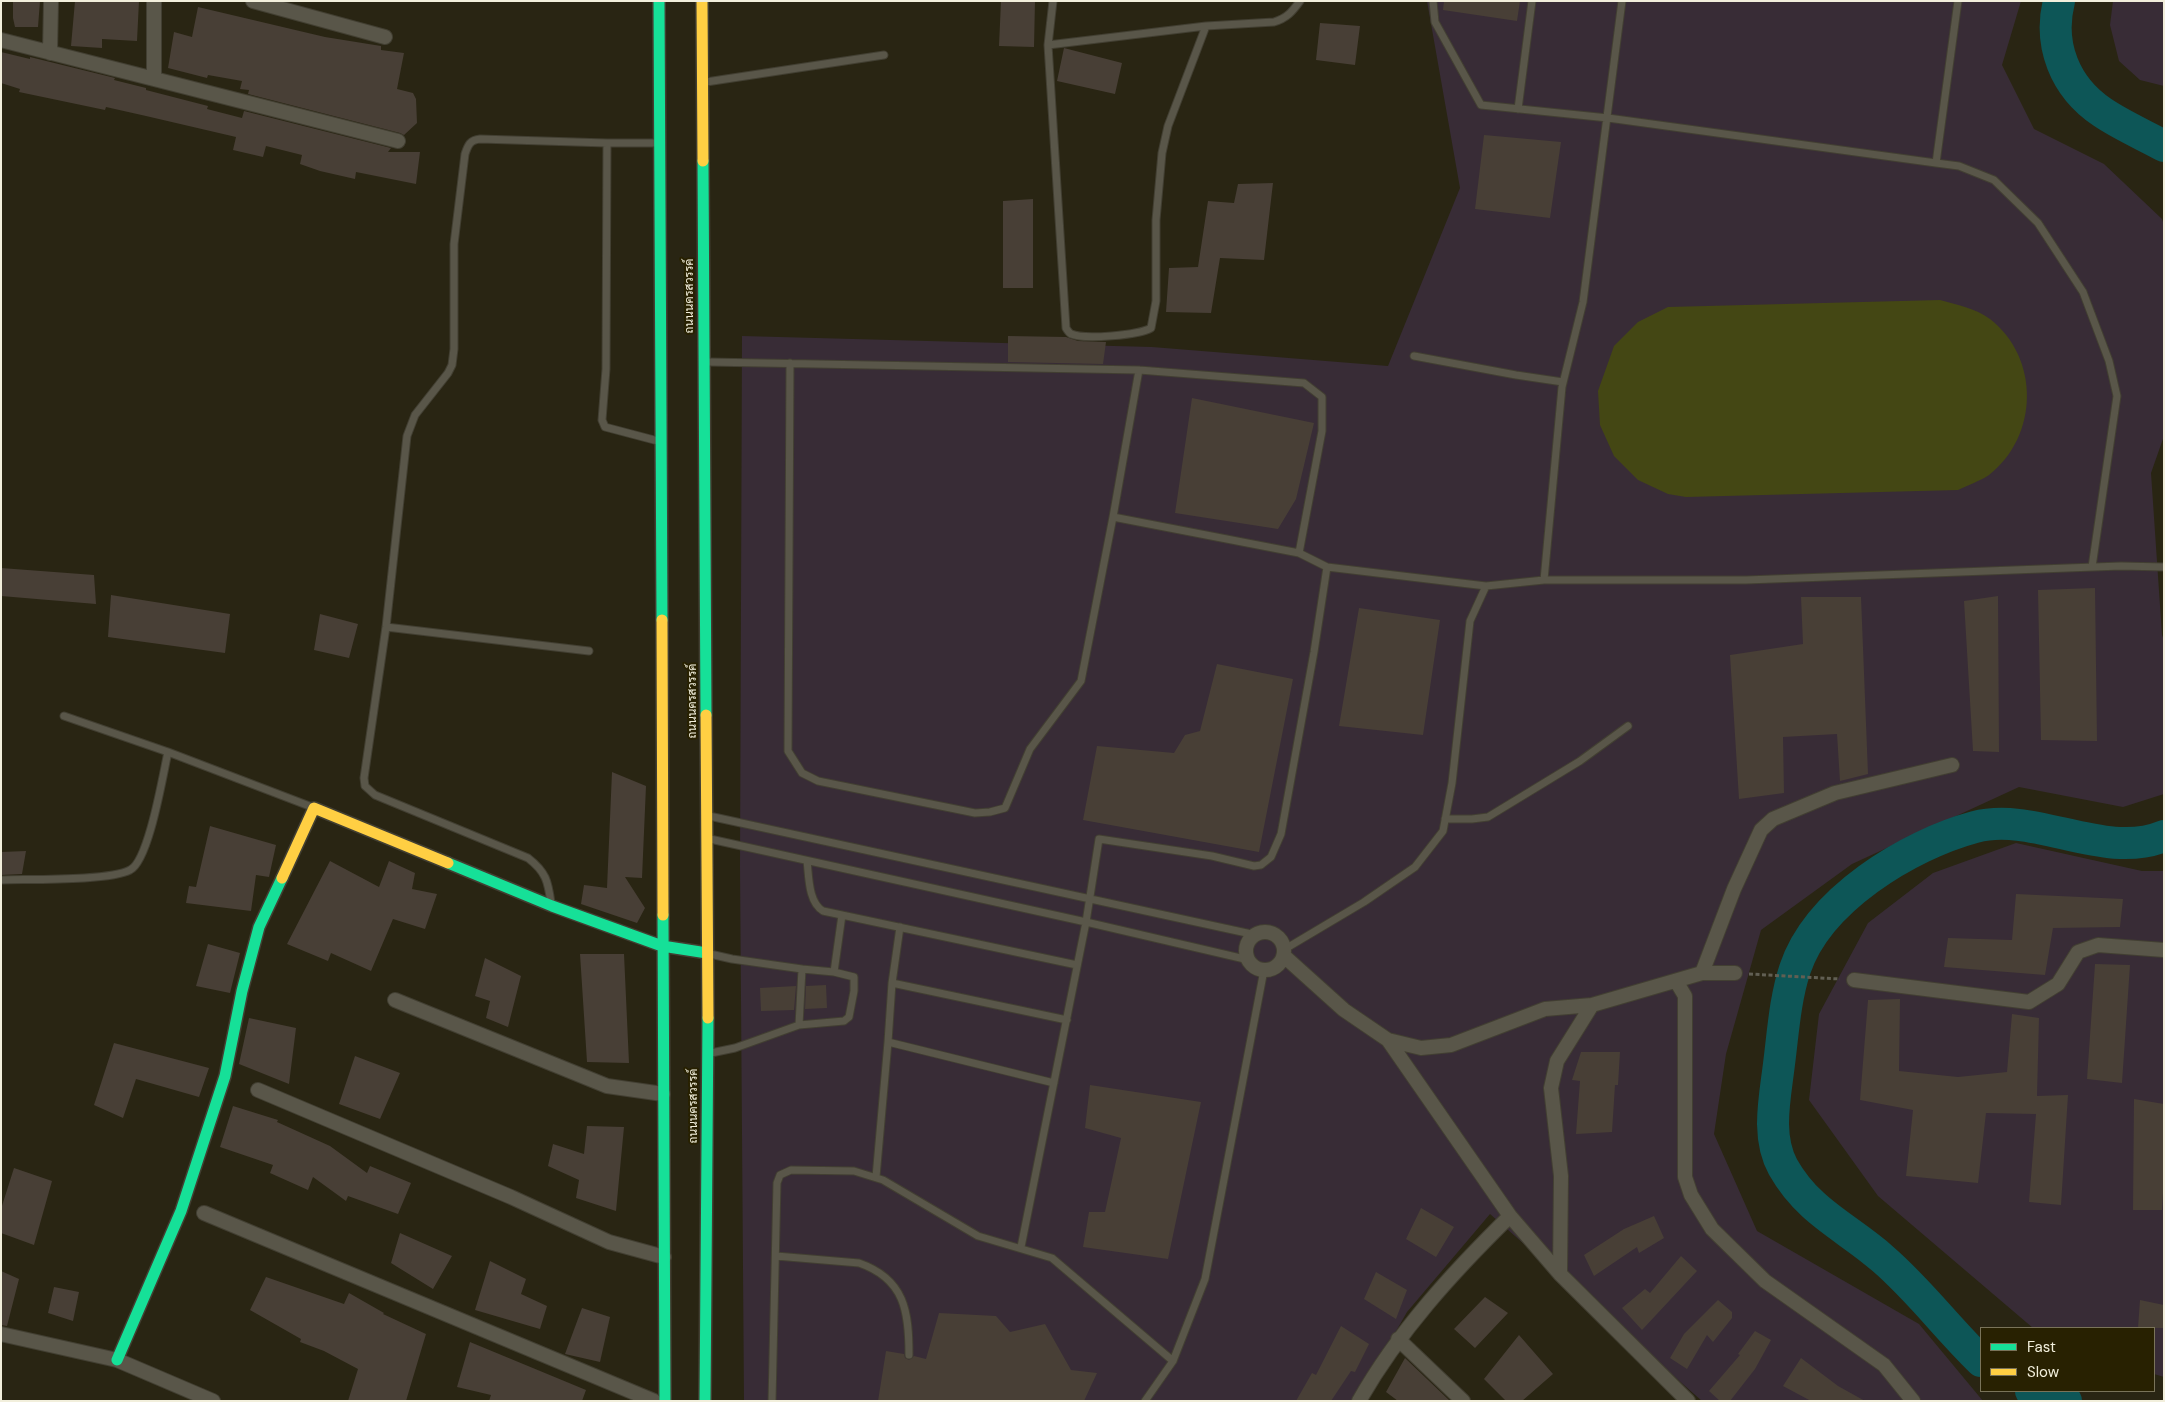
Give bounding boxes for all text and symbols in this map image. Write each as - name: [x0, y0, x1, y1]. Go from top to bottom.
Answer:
- street label: ถนนนครสวรรค์: [683, 259, 697, 333]
- street label: ถนนนครสวรรค์: [686, 664, 700, 738]
- street label: ถนนนครสวรรค์: [687, 1069, 701, 1143]
- legend: [1980, 1327, 2155, 1392]
- text: Fast: [2027, 1337, 2056, 1357]
- text: Slow: [2027, 1362, 2059, 1382]

